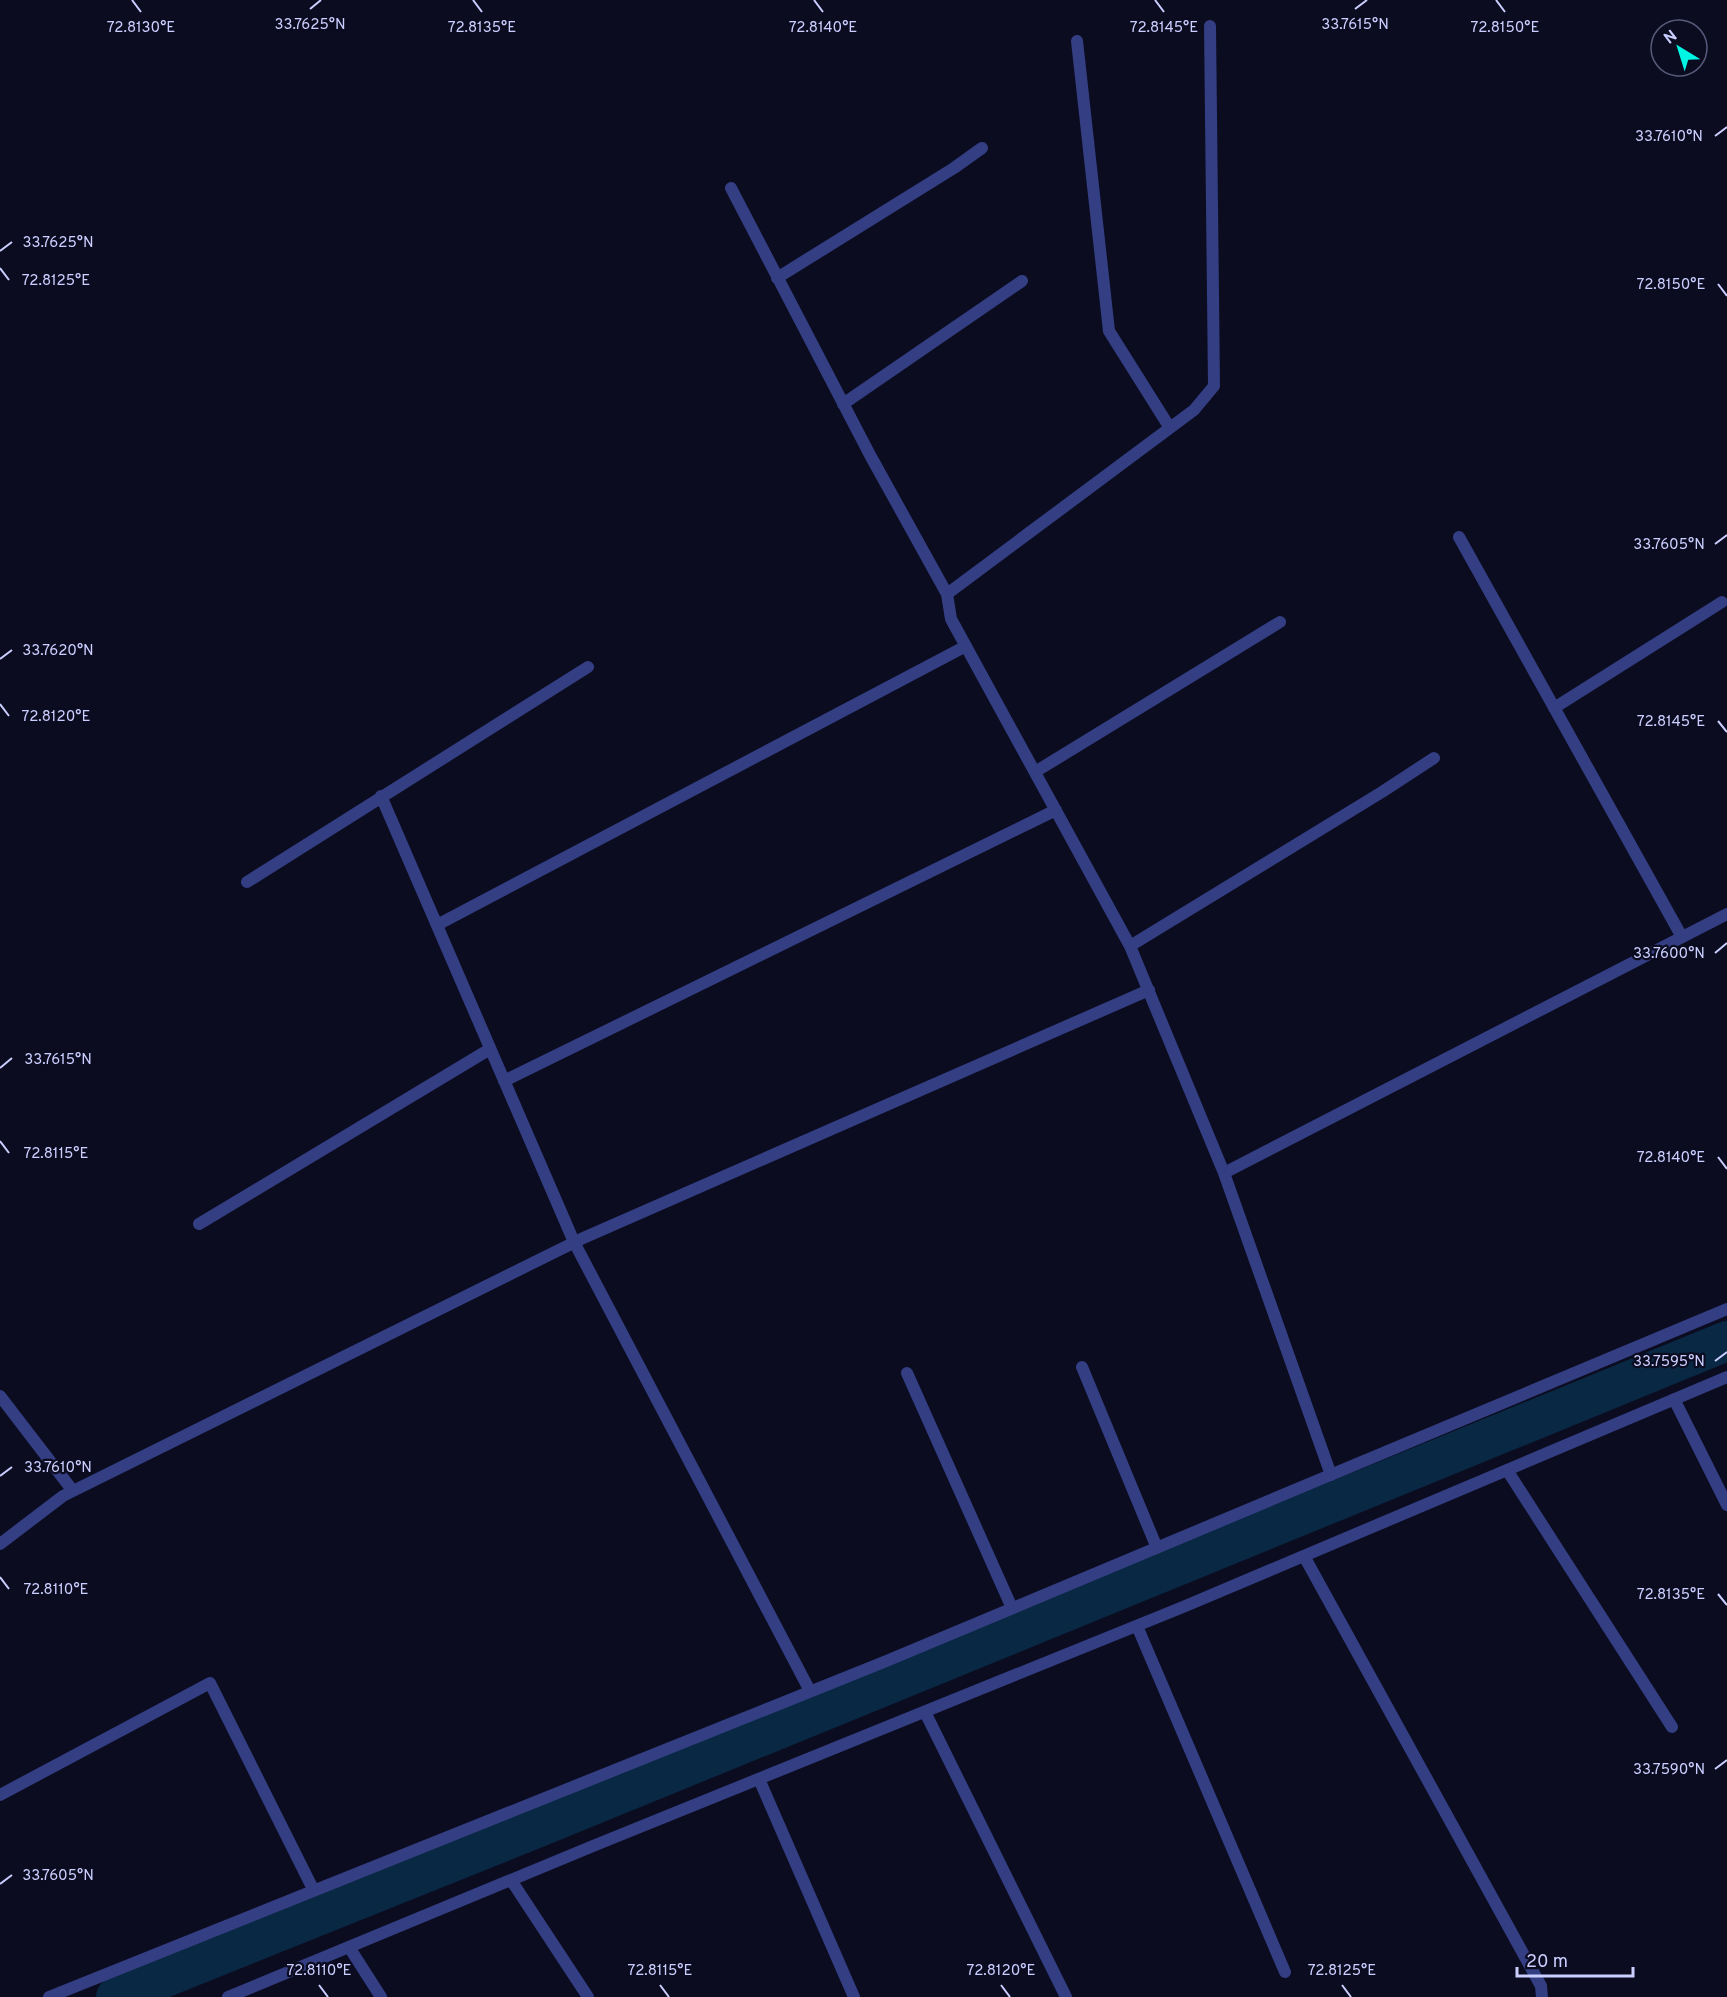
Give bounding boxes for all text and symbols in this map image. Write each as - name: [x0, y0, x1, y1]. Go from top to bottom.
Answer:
- text: 33.7625°N: [274, 16, 346, 35]
- text: 33.7615°N: [1321, 16, 1389, 35]
- north arrow: [1649, 18, 1709, 78]
- text: 72.8130°E: [107, 19, 175, 38]
- text: 72.8135°E: [448, 19, 516, 38]
- text: 72.8140°E: [789, 19, 857, 38]
- text: 72.8145°E: [1130, 19, 1198, 38]
- text: 72.8150°E: [1471, 19, 1539, 38]
- text: N: [1660, 26, 1682, 49]
- text: 33.7610°N: [1635, 128, 1703, 147]
- text: 33.7625°N: [22, 234, 94, 253]
- text: 72.8125°E: [22, 272, 90, 291]
- text: 72.8150°E: [1637, 276, 1705, 295]
- text: 33.7605°N: [1633, 536, 1705, 555]
- text: 33.7620°N: [22, 642, 94, 661]
- text: 72.8120°E: [22, 708, 90, 727]
- text: 72.8145°E: [1637, 713, 1705, 732]
- text: 33.7600°N: [1633, 945, 1705, 964]
- text: 33.7615°N: [24, 1051, 92, 1070]
- text: 72.8115°E: [24, 1145, 88, 1164]
- text: 72.8140°E: [1637, 1149, 1705, 1168]
- text: 33.7595°N: [1633, 1353, 1705, 1372]
- text: 33.7610°N: [24, 1459, 92, 1478]
- text: 72.8110°E: [23, 1581, 89, 1600]
- text: 72.8135°E: [1637, 1586, 1705, 1605]
- text: 33.7590°N: [1633, 1761, 1705, 1780]
- text: 33.7605°N: [22, 1867, 94, 1886]
- scale bar: [1517, 1940, 1632, 1978]
- text: 20 m: [1526, 1951, 1568, 1974]
- text: 72.8110°E: [286, 1962, 352, 1981]
- text: 72.8115°E: [628, 1962, 692, 1981]
- text: 72.8120°E: [967, 1962, 1035, 1981]
- text: 72.8125°E: [1308, 1962, 1376, 1981]

